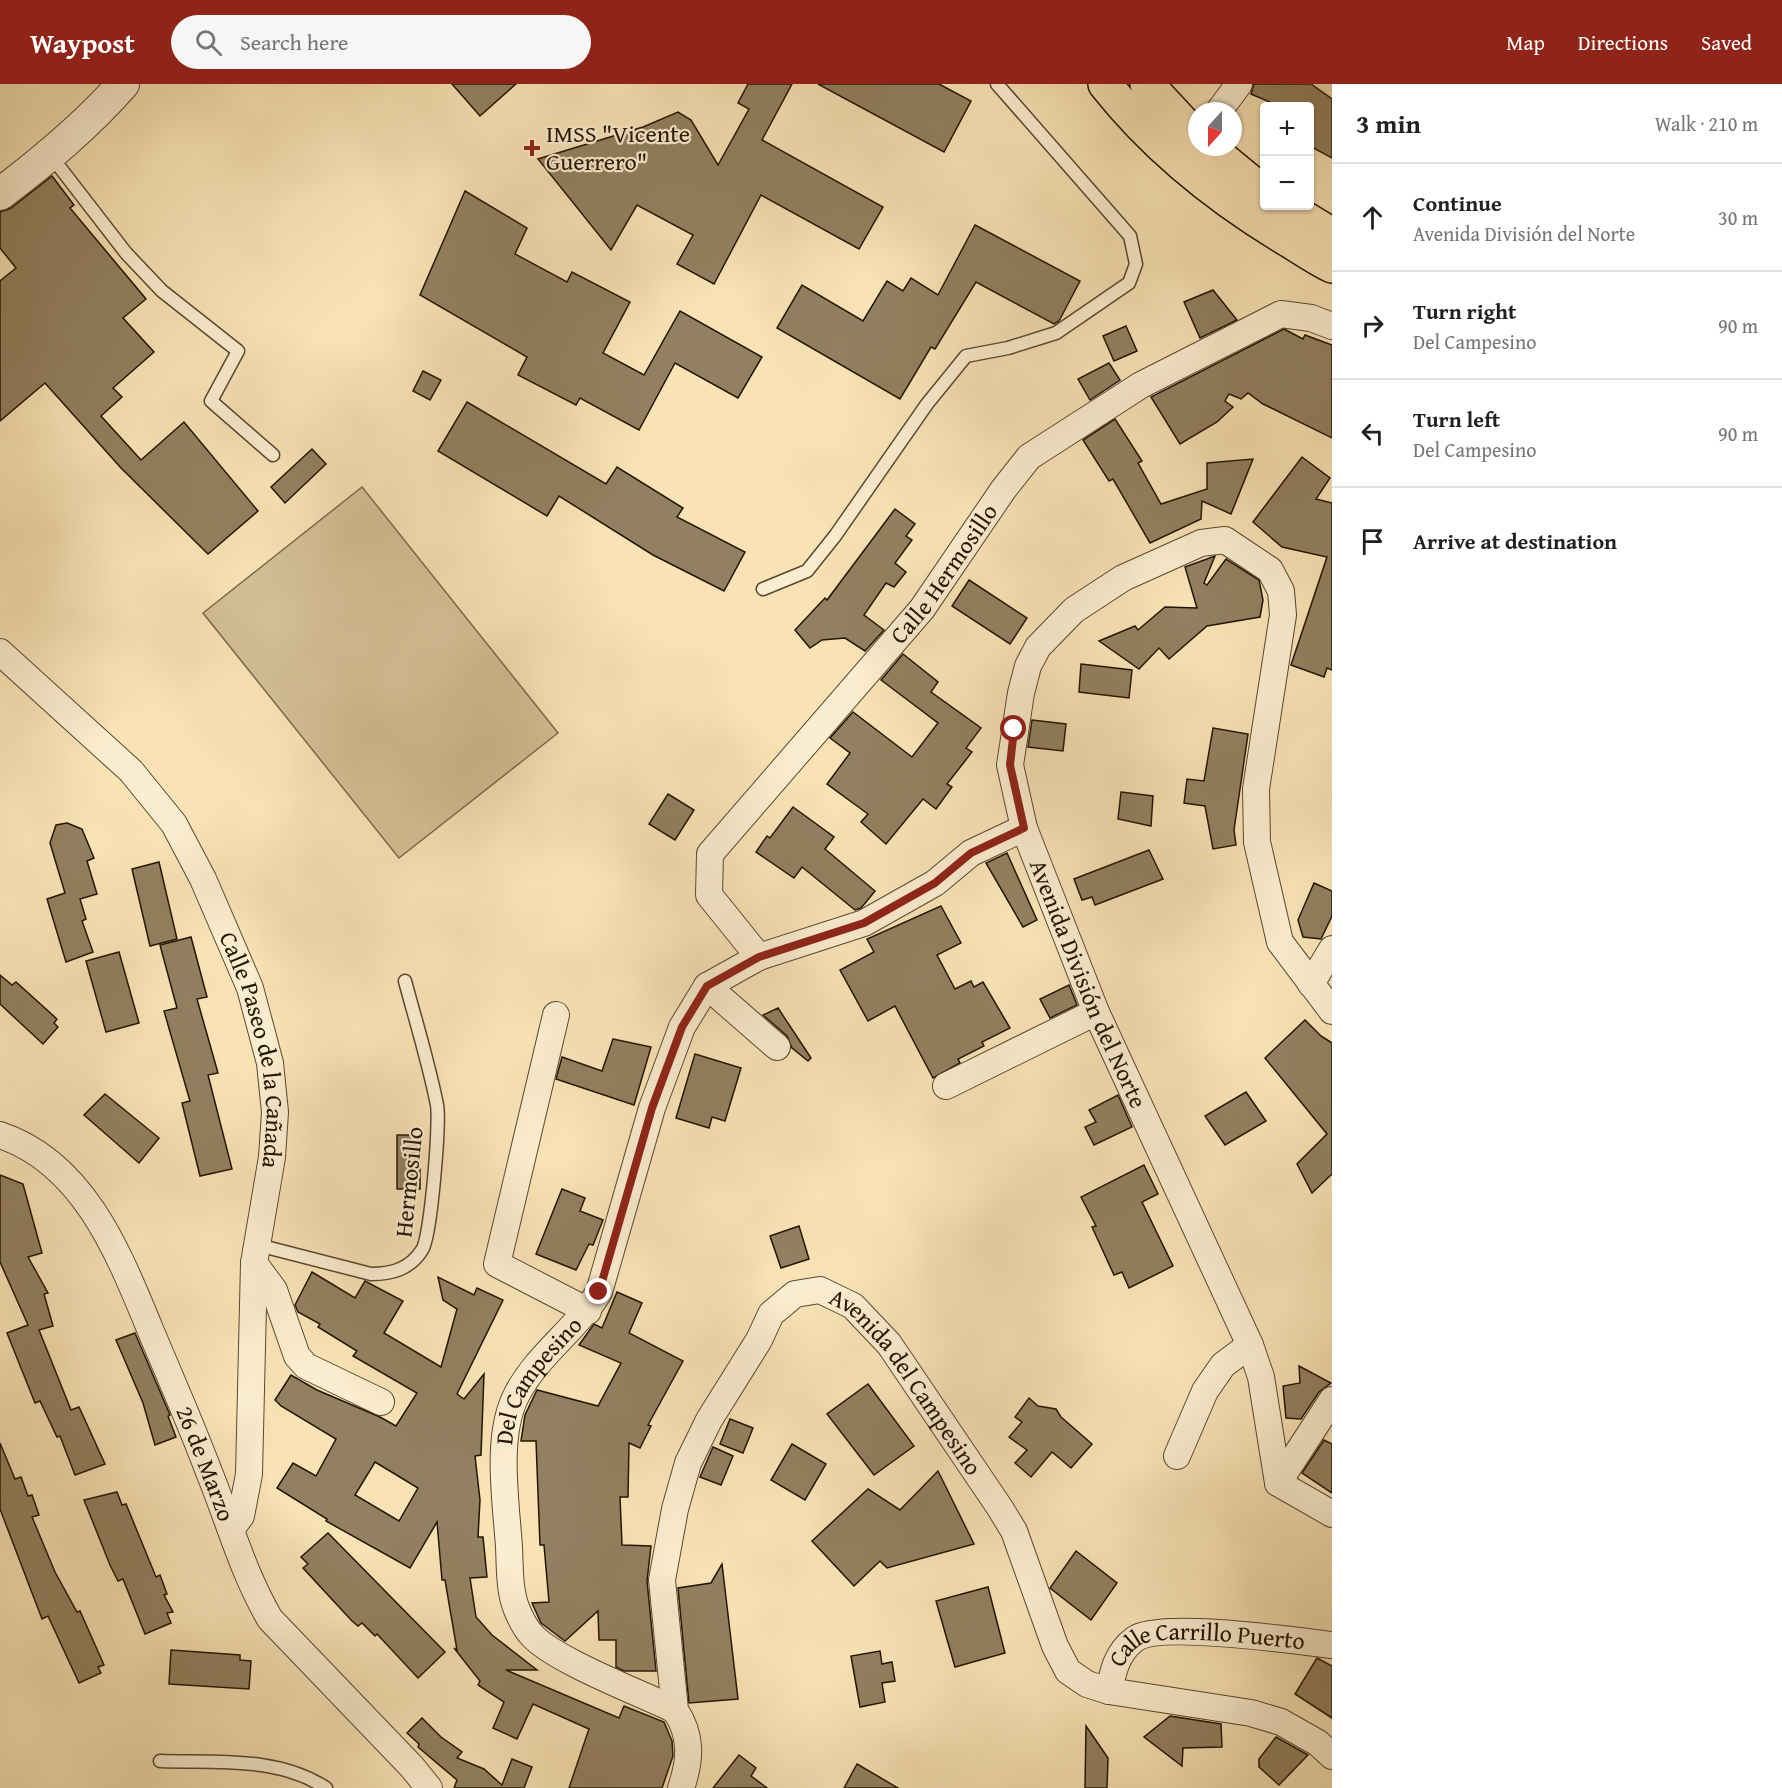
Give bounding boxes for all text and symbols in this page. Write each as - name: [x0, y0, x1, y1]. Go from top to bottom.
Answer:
- search box: [171, 15, 591, 69]
- text: Waypost: [30, 22, 135, 63]
- icon: search: [192, 26, 225, 59]
- text: Search here: [240, 26, 348, 58]
- text: Map: [1506, 27, 1545, 58]
- text: Directions: [1578, 27, 1668, 58]
- text: Saved: [1701, 27, 1752, 58]
- north arrow: [1188, 102, 1242, 156]
- map controls: [1260, 102, 1314, 210]
- button: +: [1260, 102, 1314, 156]
- text: 3 min: [1356, 104, 1421, 143]
- text: Walk · 210 m: [1655, 109, 1758, 138]
- place label: IMSS "Vicente Guerrero": [546, 116, 690, 179]
- marker: IMSS "Vicente Guerrero": [523, 139, 541, 157]
- button: −: [1260, 156, 1314, 210]
- text: Continue: [1413, 187, 1502, 219]
- icon: ahead: [1356, 201, 1389, 234]
- text: 30 m: [1718, 203, 1758, 232]
- text: Avenida División del Norte: [1413, 219, 1635, 248]
- text: Turn right: [1413, 295, 1516, 327]
- icon: right: [1356, 309, 1389, 342]
- text: 90 m: [1718, 311, 1758, 340]
- text: Del Campesino: [1413, 327, 1536, 356]
- text: Turn left: [1413, 403, 1500, 435]
- icon: left: [1356, 417, 1389, 450]
- text: 90 m: [1718, 419, 1758, 448]
- text: Del Campesino: [1413, 435, 1536, 464]
- street label: Calle Hermosillo: [881, 496, 1006, 651]
- icon: arrive: [1356, 525, 1389, 558]
- text: Arrive at destination: [1413, 525, 1617, 557]
- route start: [1000, 715, 1026, 741]
- street label: Avenida División del Norte: [1021, 854, 1156, 1114]
- street label: Calle Paseo de la Cañada: [211, 926, 293, 1172]
- street label: Hermosillo: [385, 1125, 432, 1239]
- route end: [585, 1278, 611, 1304]
- street label: Avenida del Campesino: [824, 1279, 991, 1482]
- street label: Del Campesino: [486, 1308, 590, 1446]
- street label: 26 de Marzo: [167, 1400, 244, 1526]
- street label: Calle Carrillo Puerto: [1099, 1614, 1307, 1672]

